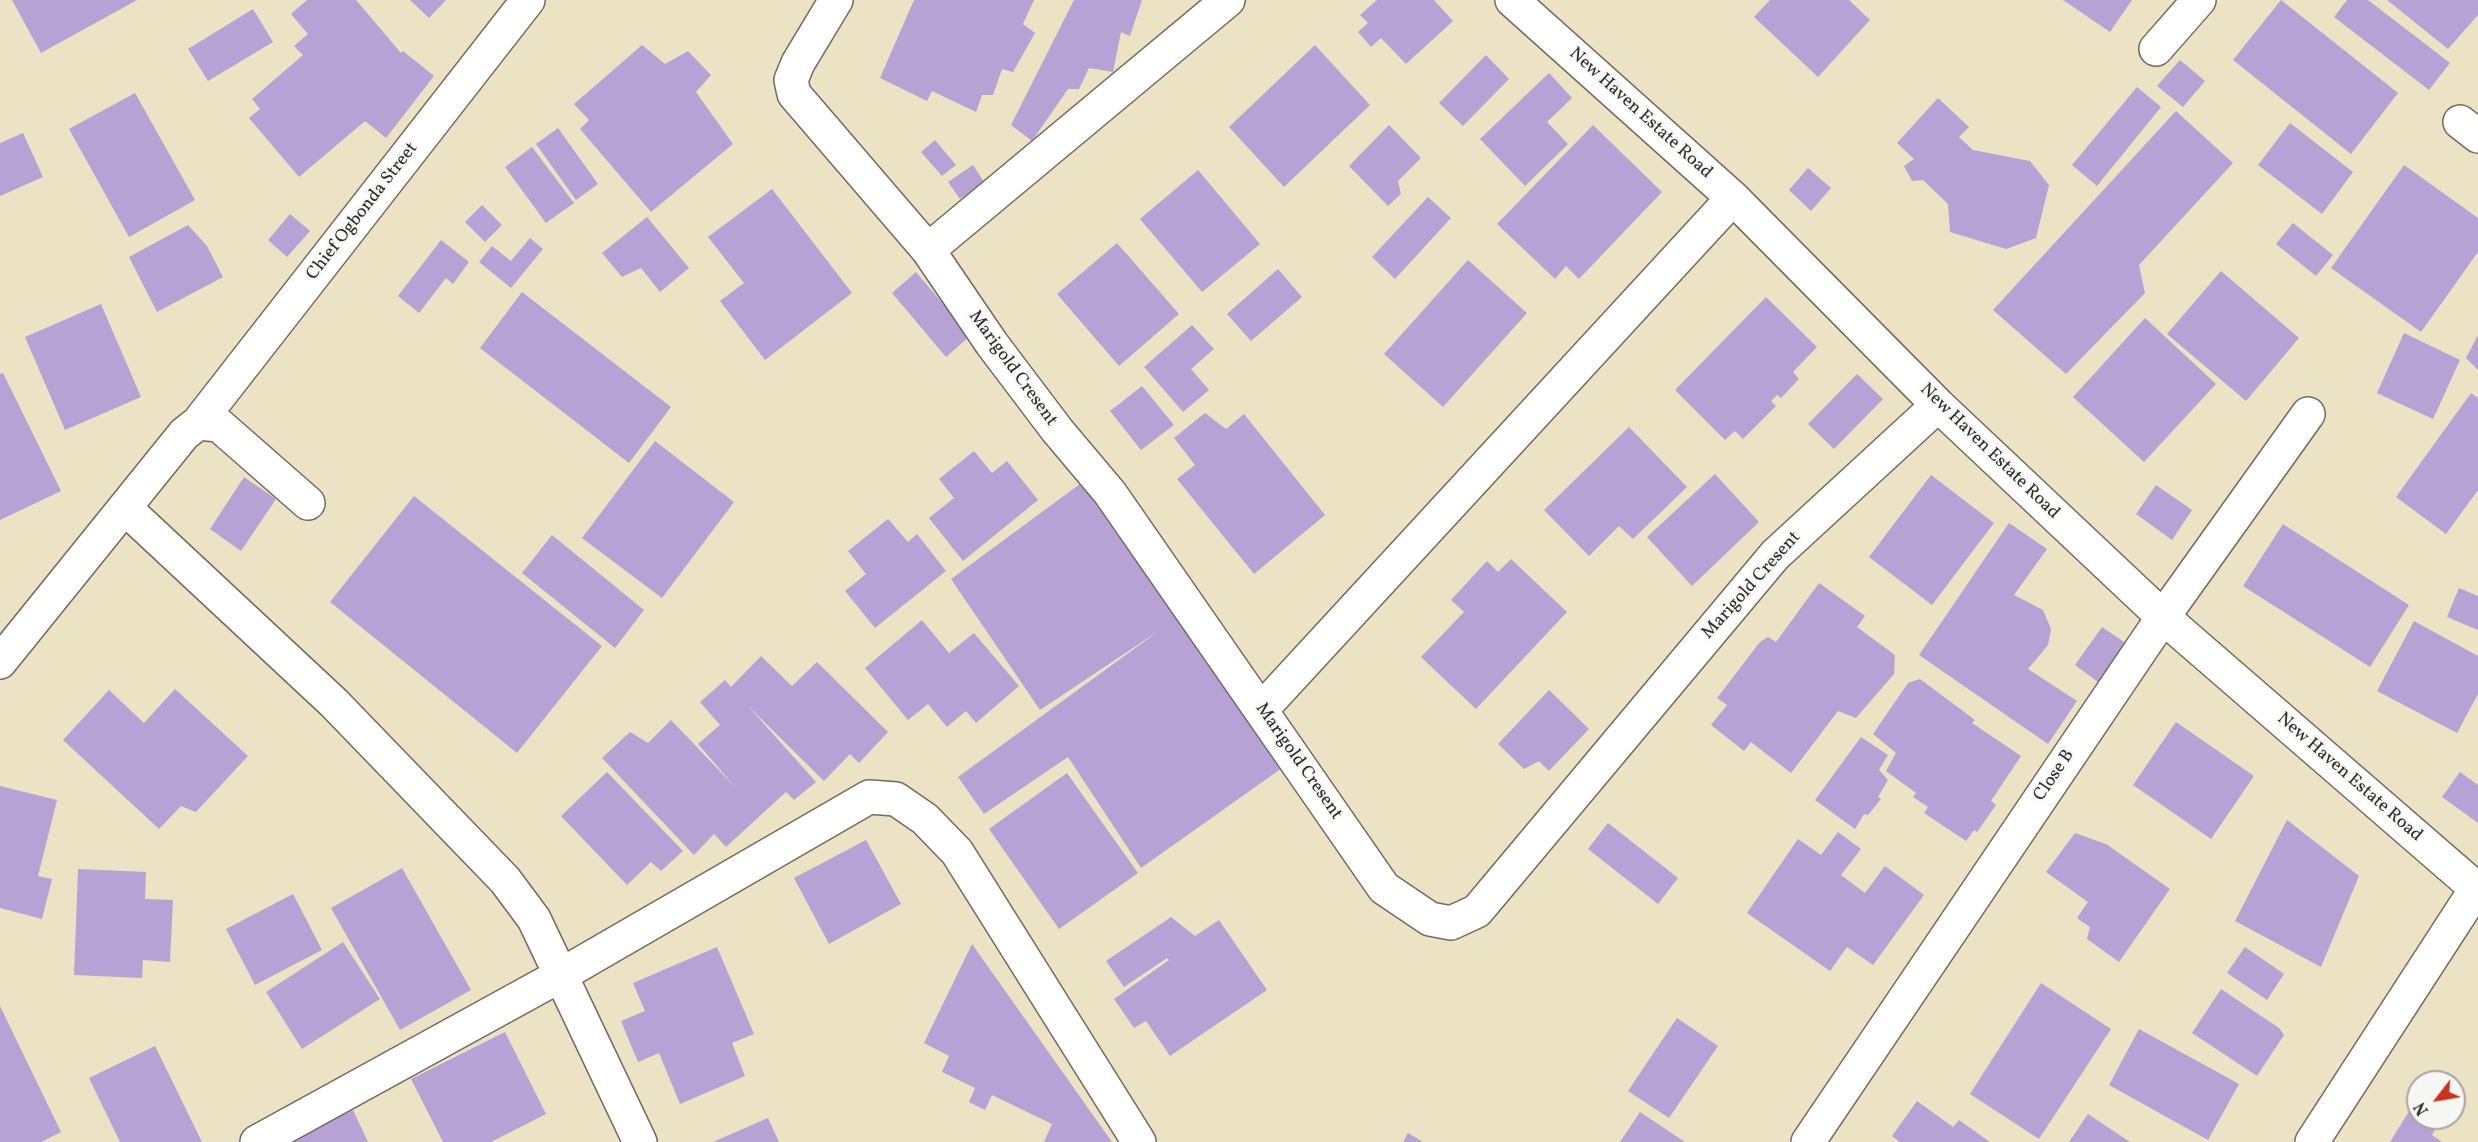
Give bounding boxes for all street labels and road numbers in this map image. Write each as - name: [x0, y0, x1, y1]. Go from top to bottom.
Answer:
- street label: New Haven Estate Road: [1564, 44, 1716, 184]
- street label: Chief Ogbonda Street: [303, 139, 423, 285]
- street label: Marigold Cresent: [963, 307, 1061, 431]
- street label: New Haven Estate Road: [1915, 380, 2063, 524]
- street label: Marigold Cresent: [1698, 528, 1806, 644]
- street label: Marigold Cresent: [1250, 699, 1346, 825]
- street label: New Haven Estate Road: [2272, 709, 2426, 847]
- street label: Close B: [2030, 746, 2080, 806]

